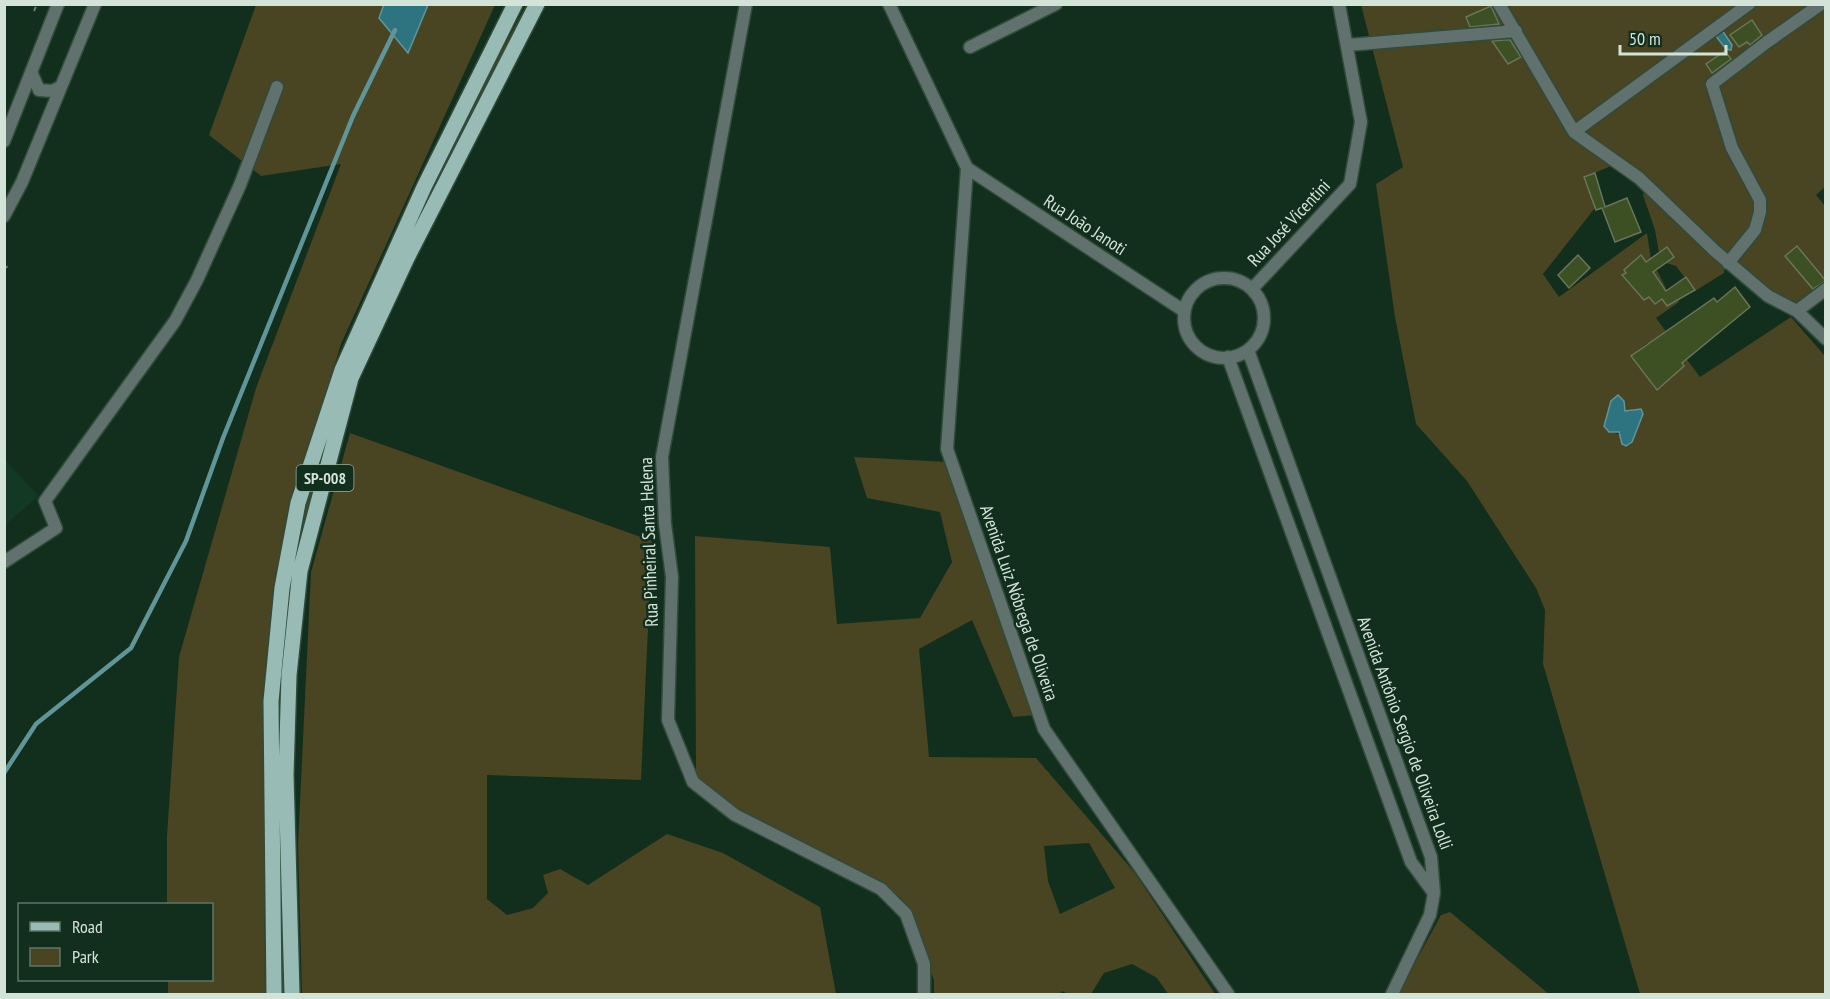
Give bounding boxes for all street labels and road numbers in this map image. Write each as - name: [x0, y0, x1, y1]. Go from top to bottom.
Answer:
- street label: Rua José Vicentini: [1242, 174, 1335, 271]
- street label: Rua João Janoti: [1039, 189, 1131, 260]
- street label: Rua Pinheiral Santa Helena: [634, 457, 663, 627]
- road number: SP-008: [296, 465, 354, 491]
- street label: Avenida Luiz Nóbrega de Oliveira: [975, 502, 1064, 704]
- street label: Avenida Antônio Sergio de Oliveira Lolli: [1353, 613, 1458, 852]

